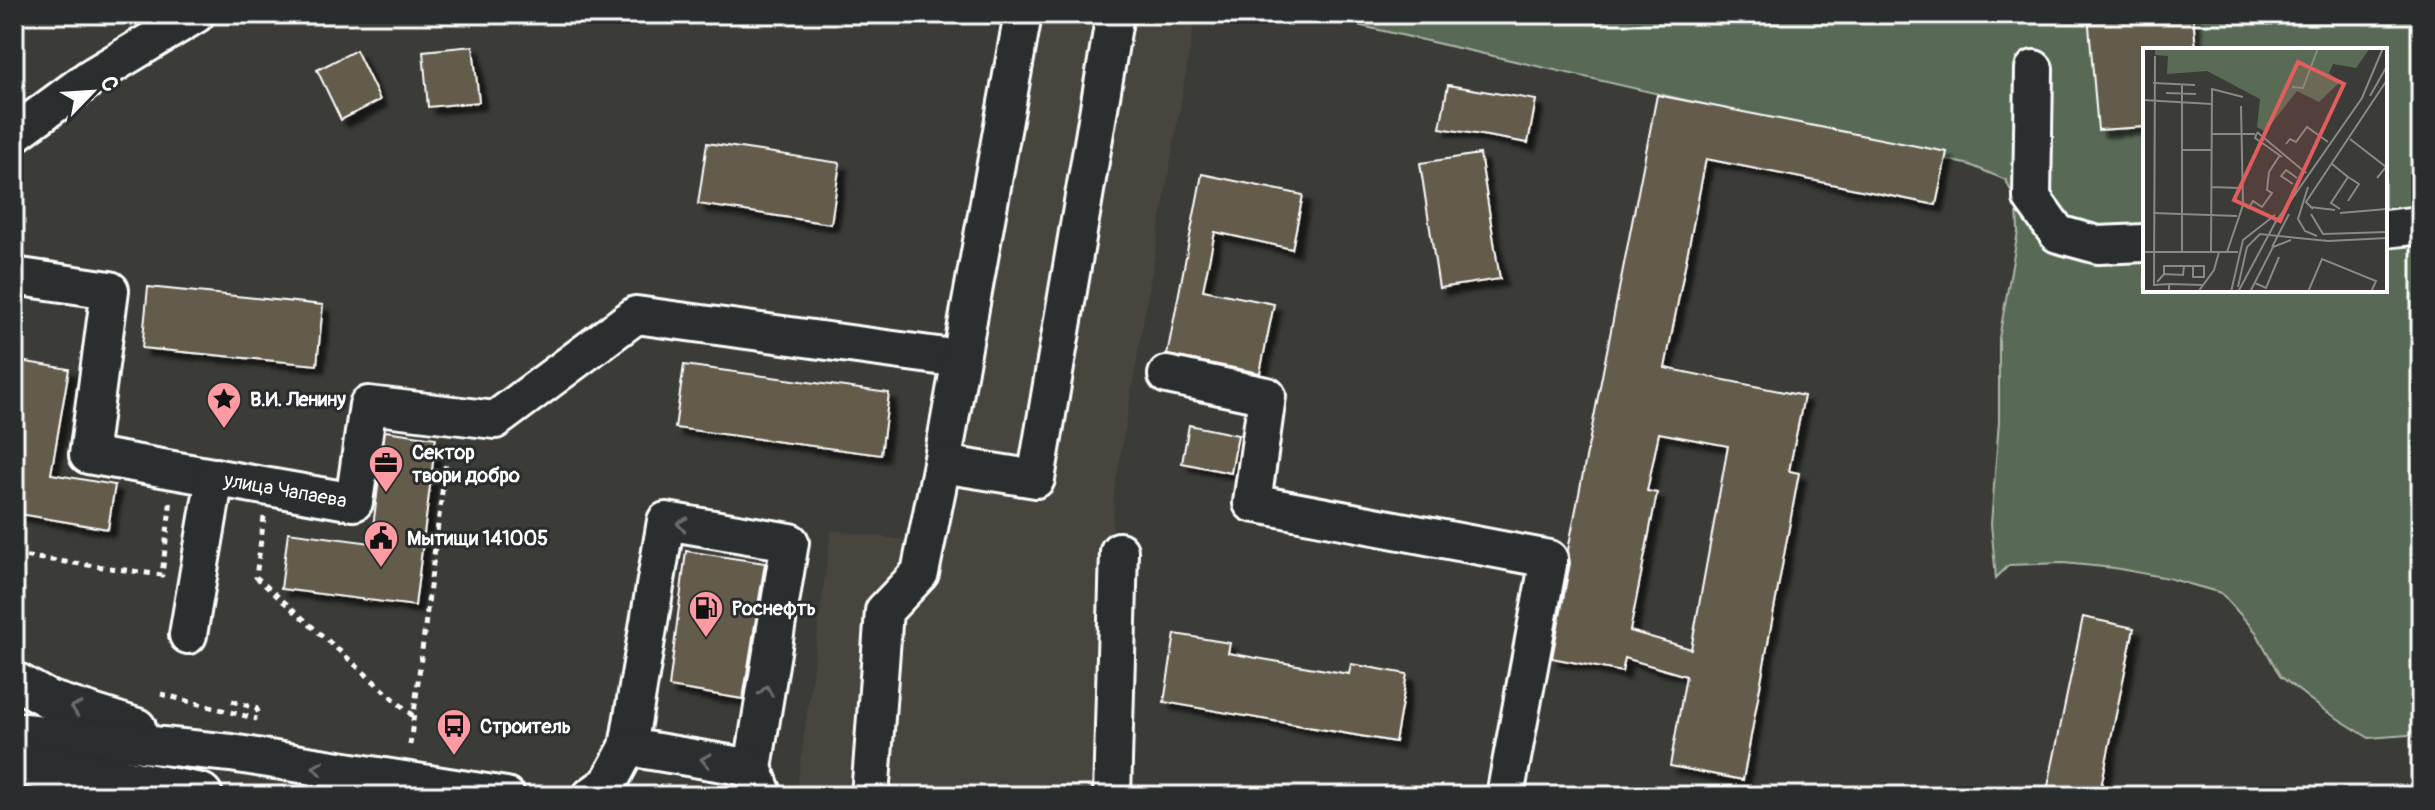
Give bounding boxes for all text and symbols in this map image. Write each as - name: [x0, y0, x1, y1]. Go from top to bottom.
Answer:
- inset map: [2143, 48, 2387, 292]
- north arrow: [52, 52, 132, 132]
- text: С: [94, 72, 125, 96]
- place icon: В.И. Ленину: [205, 380, 243, 430]
- place label: В.И. Ленину: [250, 387, 346, 412]
- place label: Сектор твори добро: [412, 440, 520, 488]
- office icon: Сектор твори добро: [367, 444, 405, 494]
- street label: улица Чапаева: [221, 467, 349, 513]
- one-way arrow: [676, 516, 689, 533]
- public building icon: Мытищи 141005: [362, 519, 400, 569]
- place label: Мытищи 141005: [407, 526, 548, 551]
- fuel station icon: Роснефть: [687, 589, 725, 639]
- place label: Роснефть: [732, 596, 816, 621]
- one-way arrow: [756, 684, 773, 698]
- one-way arrow: [70, 702, 84, 718]
- bus stop icon: Строитель: [435, 707, 473, 757]
- place label: Строитель: [480, 714, 571, 739]
- one-way arrow: [699, 752, 712, 769]
- one-way arrow: [311, 760, 325, 777]

